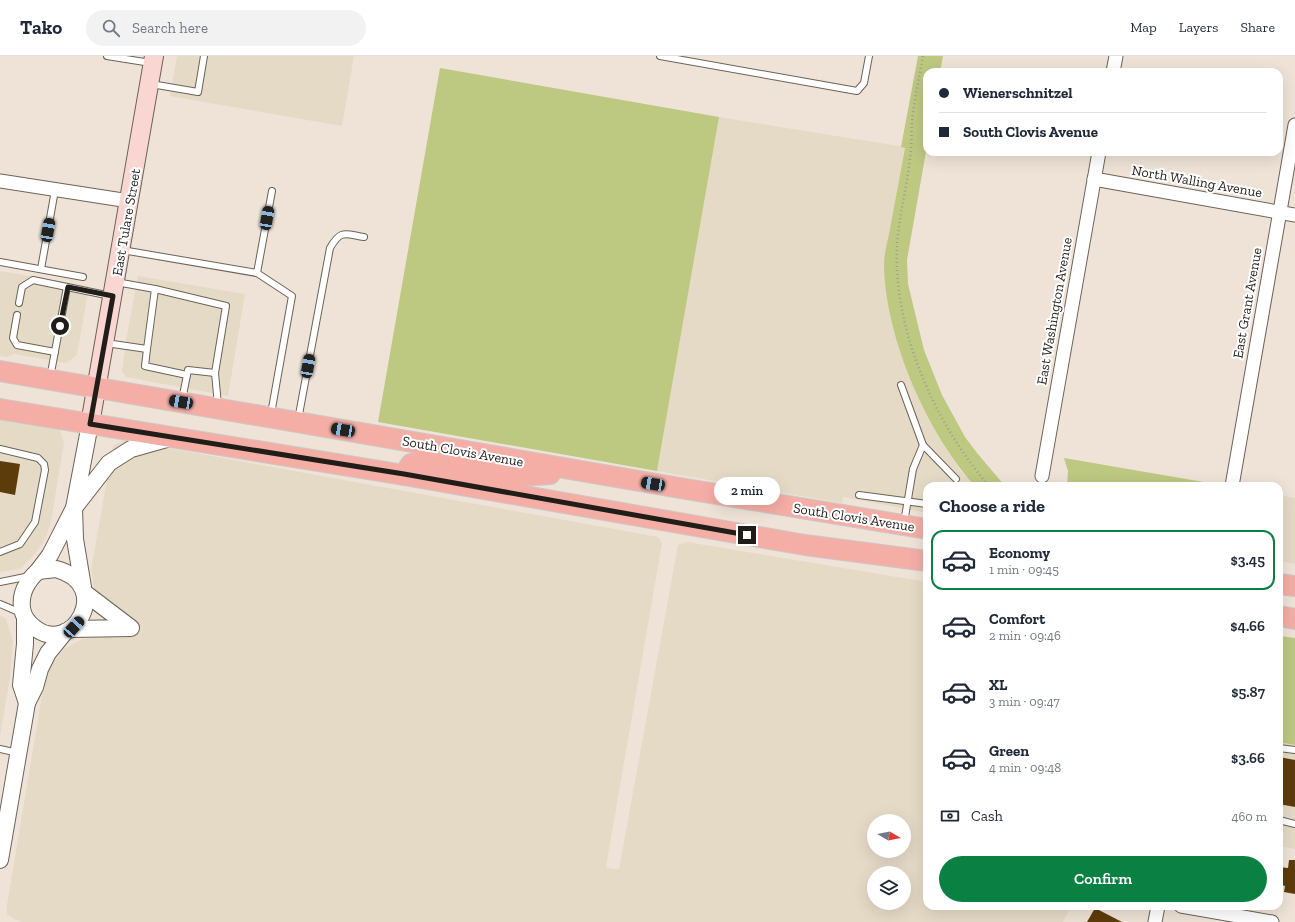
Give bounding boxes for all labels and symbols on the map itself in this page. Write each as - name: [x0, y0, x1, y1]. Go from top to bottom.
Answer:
- street label: North Walling Avenue: [1130, 162, 1264, 201]
- street label: East Tulare Street: [109, 166, 144, 277]
- car: [259, 205, 275, 231]
- car: [40, 217, 56, 243]
- street label: East Washington Avenue: [1033, 236, 1076, 386]
- street label: East Grant Avenue: [1229, 246, 1266, 360]
- route start: [51, 317, 69, 335]
- car: [300, 353, 316, 379]
- car: [168, 394, 194, 410]
- car: [330, 422, 356, 438]
- street label: South Clovis Avenue: [401, 432, 525, 471]
- car: [640, 476, 666, 492]
- callout: 2 min: [714, 477, 780, 505]
- street label: South Clovis Avenue: [792, 500, 916, 536]
- route end: [738, 526, 756, 544]
- car: [62, 614, 86, 640]
- north arrow: [867, 814, 911, 858]

